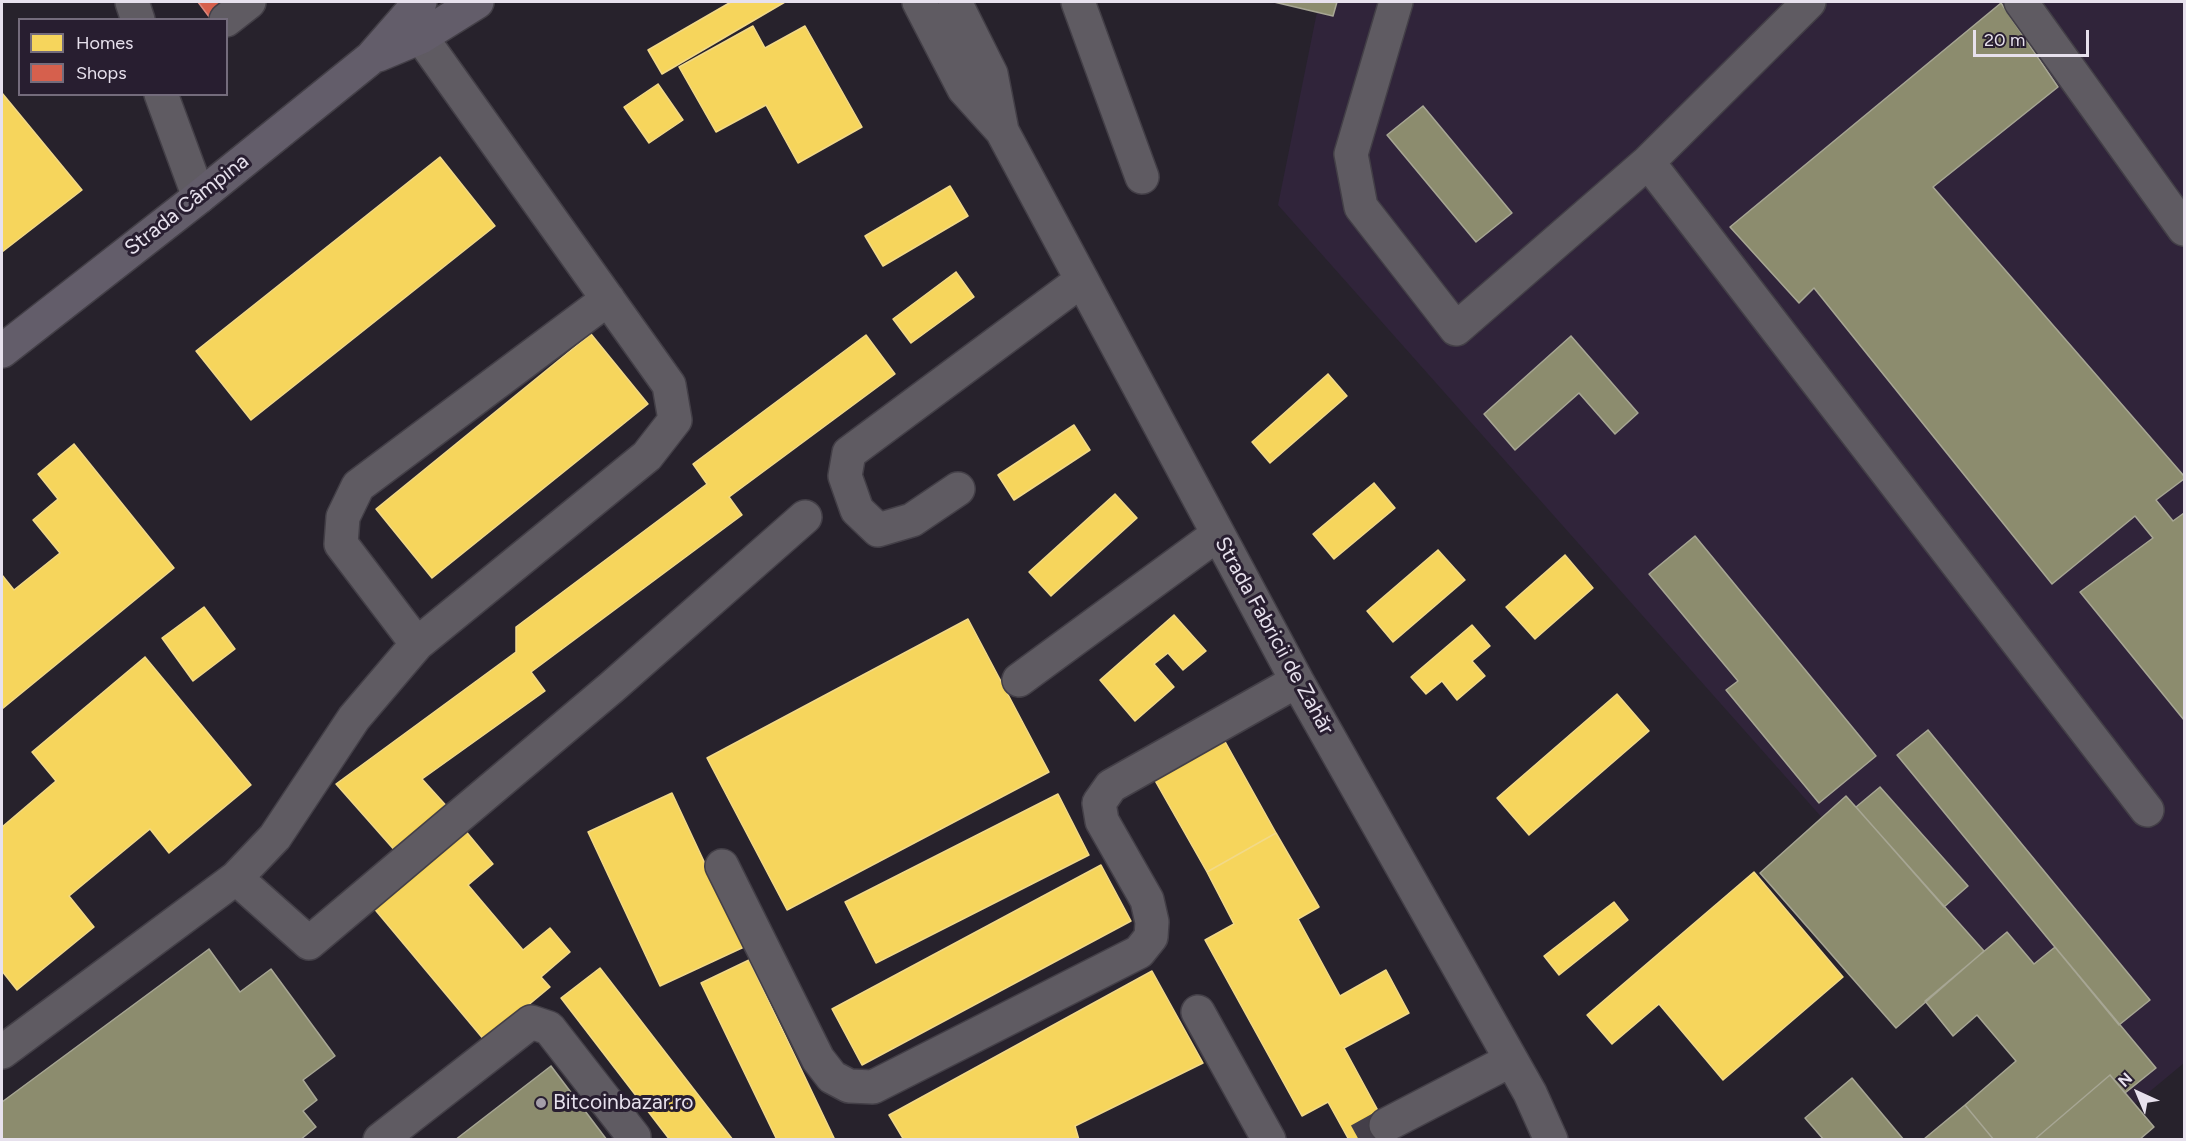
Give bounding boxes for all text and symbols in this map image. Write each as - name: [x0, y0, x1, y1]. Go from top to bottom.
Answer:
- legend: [18, 18, 228, 96]
- scale bar: [1976, 18, 2092, 56]
- text: 20 m: [1984, 29, 2025, 51]
- text: Homes: [76, 32, 134, 54]
- text: Shops: [76, 62, 127, 84]
- street label: Strada Câmpina: [120, 149, 254, 261]
- street label: Strada Fabricii de Zahăr: [1209, 533, 1339, 739]
- north arrow: [2108, 1063, 2168, 1123]
- text: N: [2114, 1069, 2136, 1091]
- place label: Bitcoinbazar.ro: [553, 1090, 694, 1116]
- marker: Bitcoinbazar.ro: [534, 1096, 548, 1110]

